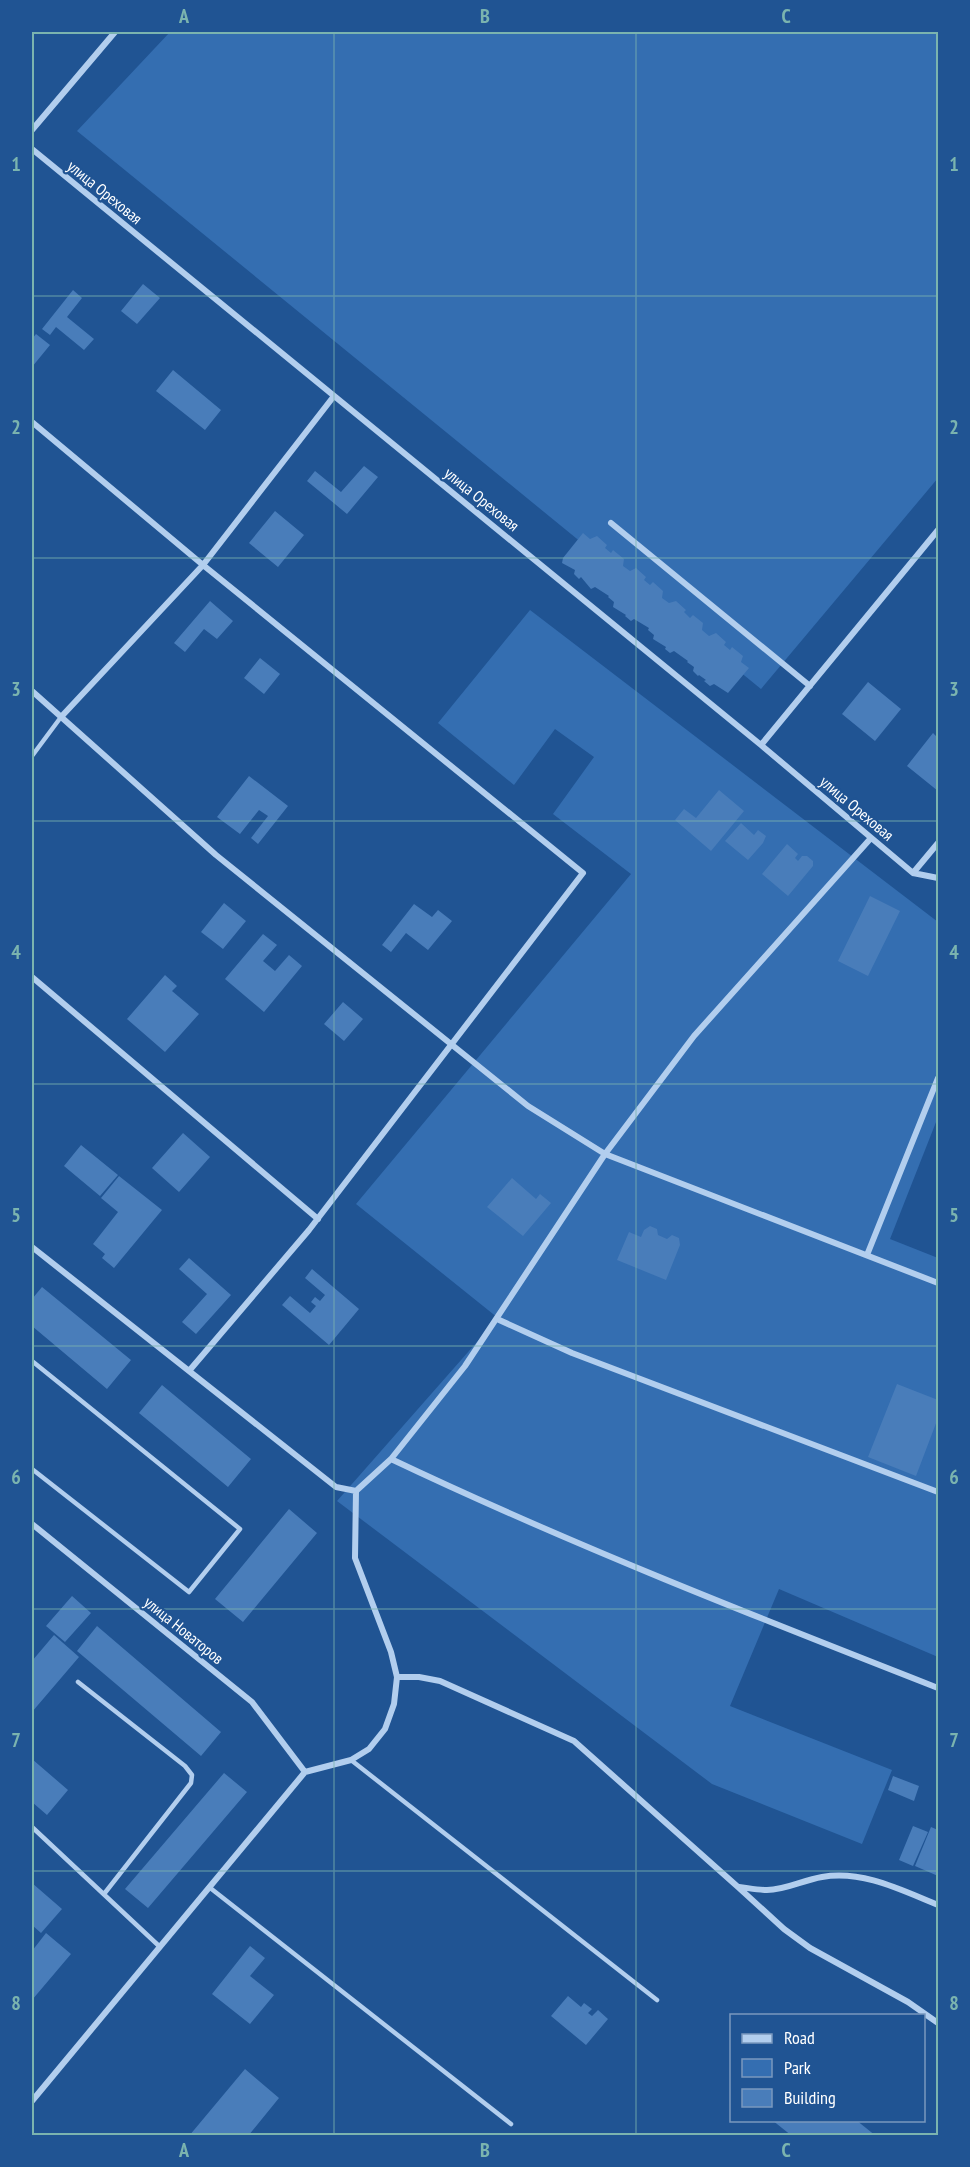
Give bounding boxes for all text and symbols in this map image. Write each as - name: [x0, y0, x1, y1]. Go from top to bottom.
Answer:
- text: A: [178, 3, 190, 29]
- text: B: [480, 3, 490, 29]
- text: C: [781, 3, 791, 29]
- text: 1: [11, 151, 21, 177]
- text: 1: [949, 151, 959, 177]
- street label: улица Ореховая: [64, 156, 146, 228]
- text: 2: [11, 414, 21, 440]
- text: 2: [949, 414, 959, 440]
- street label: улица Ореховая: [441, 463, 523, 535]
- text: 3: [11, 676, 21, 702]
- text: 3: [949, 676, 959, 702]
- street label: улица Ореховая: [816, 771, 898, 845]
- text: 4: [11, 939, 21, 965]
- text: 4: [949, 939, 959, 965]
- text: 5: [11, 1202, 21, 1228]
- text: 5: [949, 1202, 959, 1228]
- text: 6: [11, 1464, 21, 1490]
- text: 6: [949, 1464, 959, 1490]
- street label: улица Новаторов: [140, 1592, 228, 1668]
- text: 7: [11, 1727, 21, 1753]
- text: 7: [949, 1727, 959, 1753]
- text: 8: [11, 1990, 21, 2016]
- text: 8: [949, 1990, 959, 2016]
- legend: [730, 2014, 925, 2122]
- text: Road: [784, 2026, 815, 2049]
- text: Park: [784, 2056, 811, 2079]
- text: Building: [784, 2086, 836, 2109]
- text: A: [178, 2137, 190, 2163]
- text: B: [480, 2137, 490, 2163]
- text: C: [781, 2137, 791, 2163]

